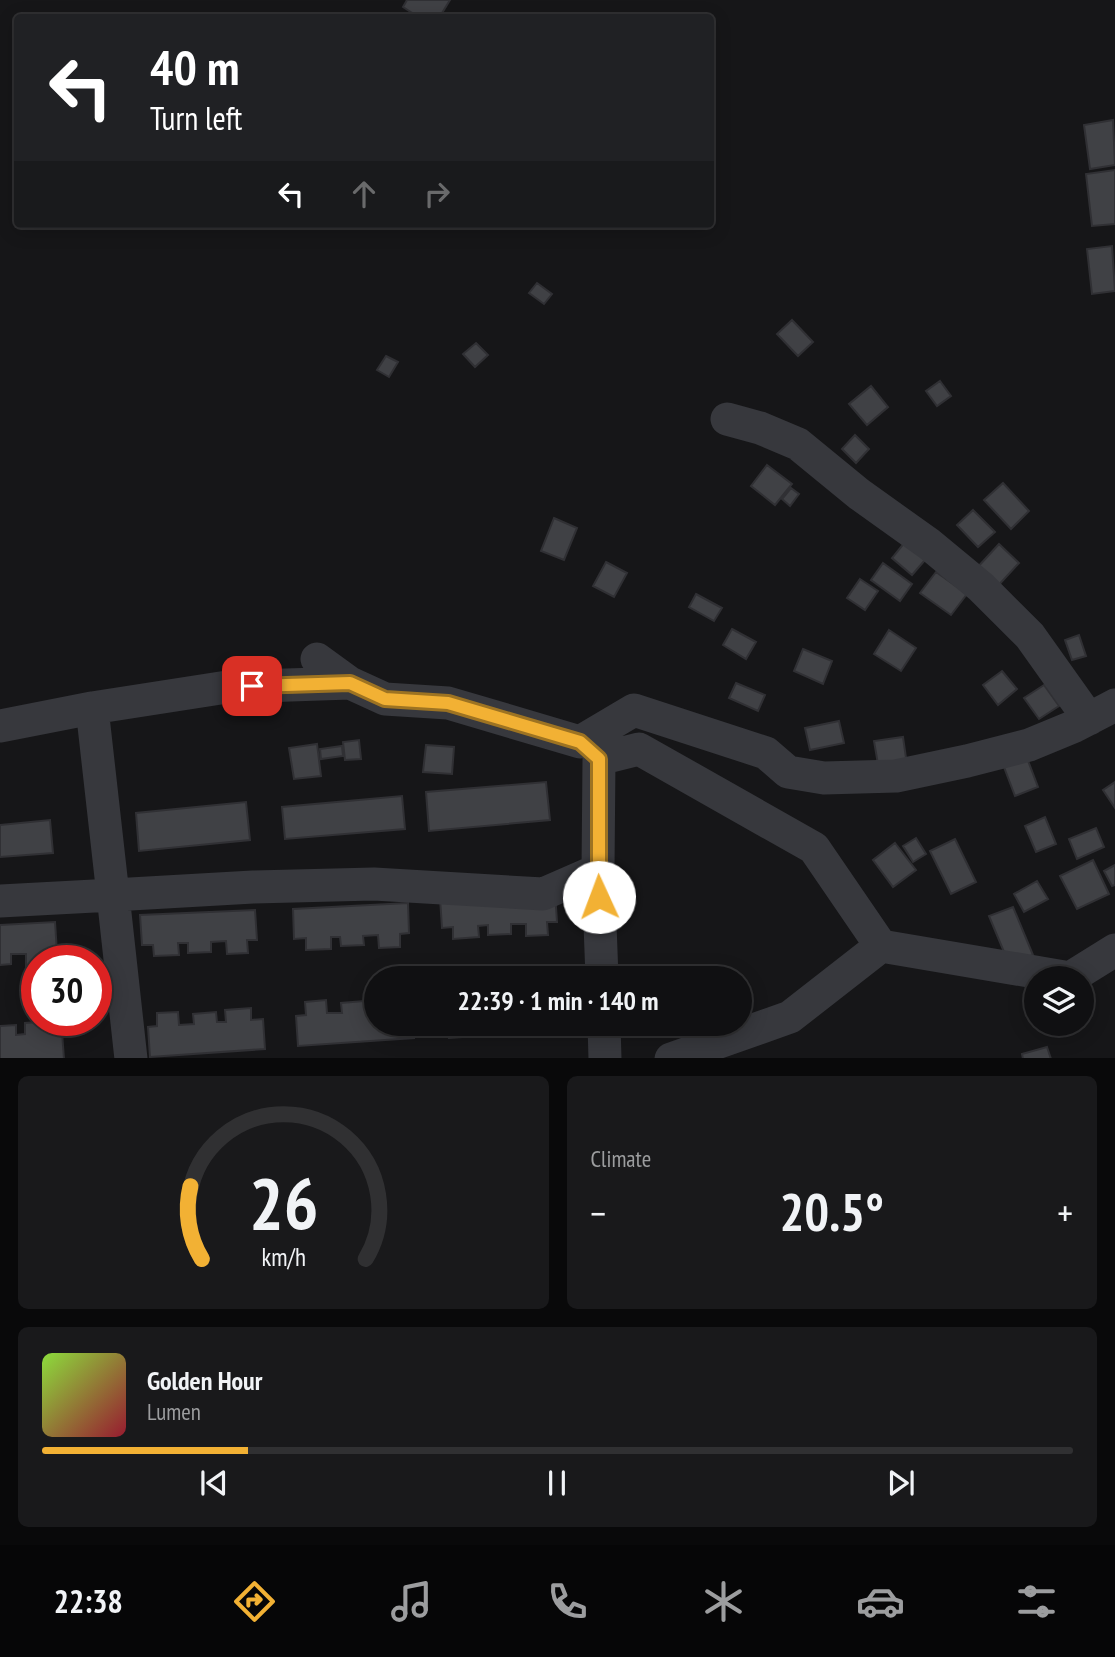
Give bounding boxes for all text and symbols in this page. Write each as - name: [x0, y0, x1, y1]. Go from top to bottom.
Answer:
- text: 40 m: [150, 35, 239, 99]
- icon: left: [35, 42, 126, 133]
- text: Turn left: [150, 97, 242, 139]
- icon: left: [272, 175, 310, 213]
- icon: ahead: [345, 175, 383, 213]
- icon: right: [418, 175, 456, 213]
- pin: [222, 656, 282, 716]
- icon: arrive: [233, 667, 271, 705]
- position arrow: [562, 860, 636, 934]
- speed limit sign: 30: [21, 945, 112, 1036]
- map controls: [1024, 966, 1094, 1036]
- button: layers: [1024, 966, 1094, 1036]
- text: 22:39 · 1 min · 140 m: [458, 984, 658, 1017]
- text: Climate: [591, 1144, 651, 1173]
- text: 26: [248, 1155, 318, 1249]
- text: 20.5°: [779, 1178, 884, 1245]
- text: −: [591, 1188, 606, 1237]
- text: +: [1057, 1188, 1073, 1237]
- text: km/h: [261, 1240, 305, 1272]
- text: Golden Hour: [147, 1364, 262, 1397]
- text: Lumen: [147, 1397, 201, 1426]
- icon: previous: [195, 1464, 233, 1502]
- icon: pause: [538, 1464, 576, 1502]
- icon: next: [882, 1464, 920, 1502]
- icon: directions: [230, 1577, 279, 1626]
- icon: music: [387, 1577, 436, 1626]
- icon: phone: [543, 1577, 592, 1626]
- icon: climate: [699, 1577, 748, 1626]
- icon: car: [856, 1577, 905, 1626]
- icon: filters: [1012, 1577, 1061, 1626]
- text: 22:38: [54, 1580, 123, 1622]

